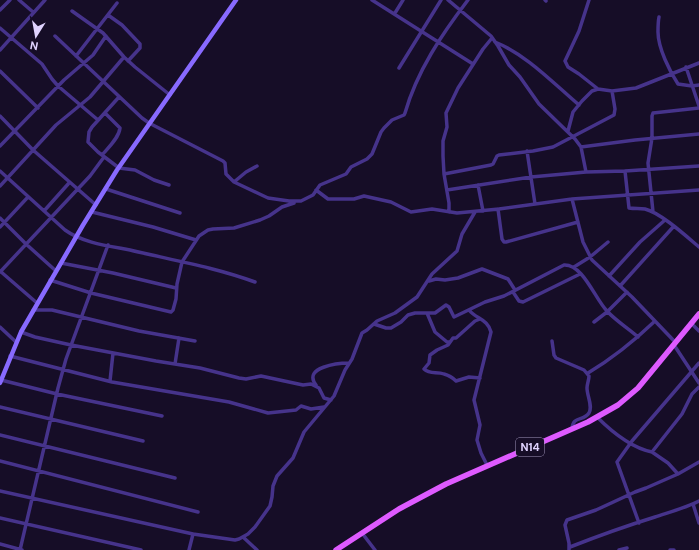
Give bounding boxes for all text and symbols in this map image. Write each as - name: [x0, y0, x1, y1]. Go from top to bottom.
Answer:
- north arrow: [16, 16, 56, 56]
- text: N: [29, 38, 39, 53]
- road number: N14: [516, 438, 544, 456]

